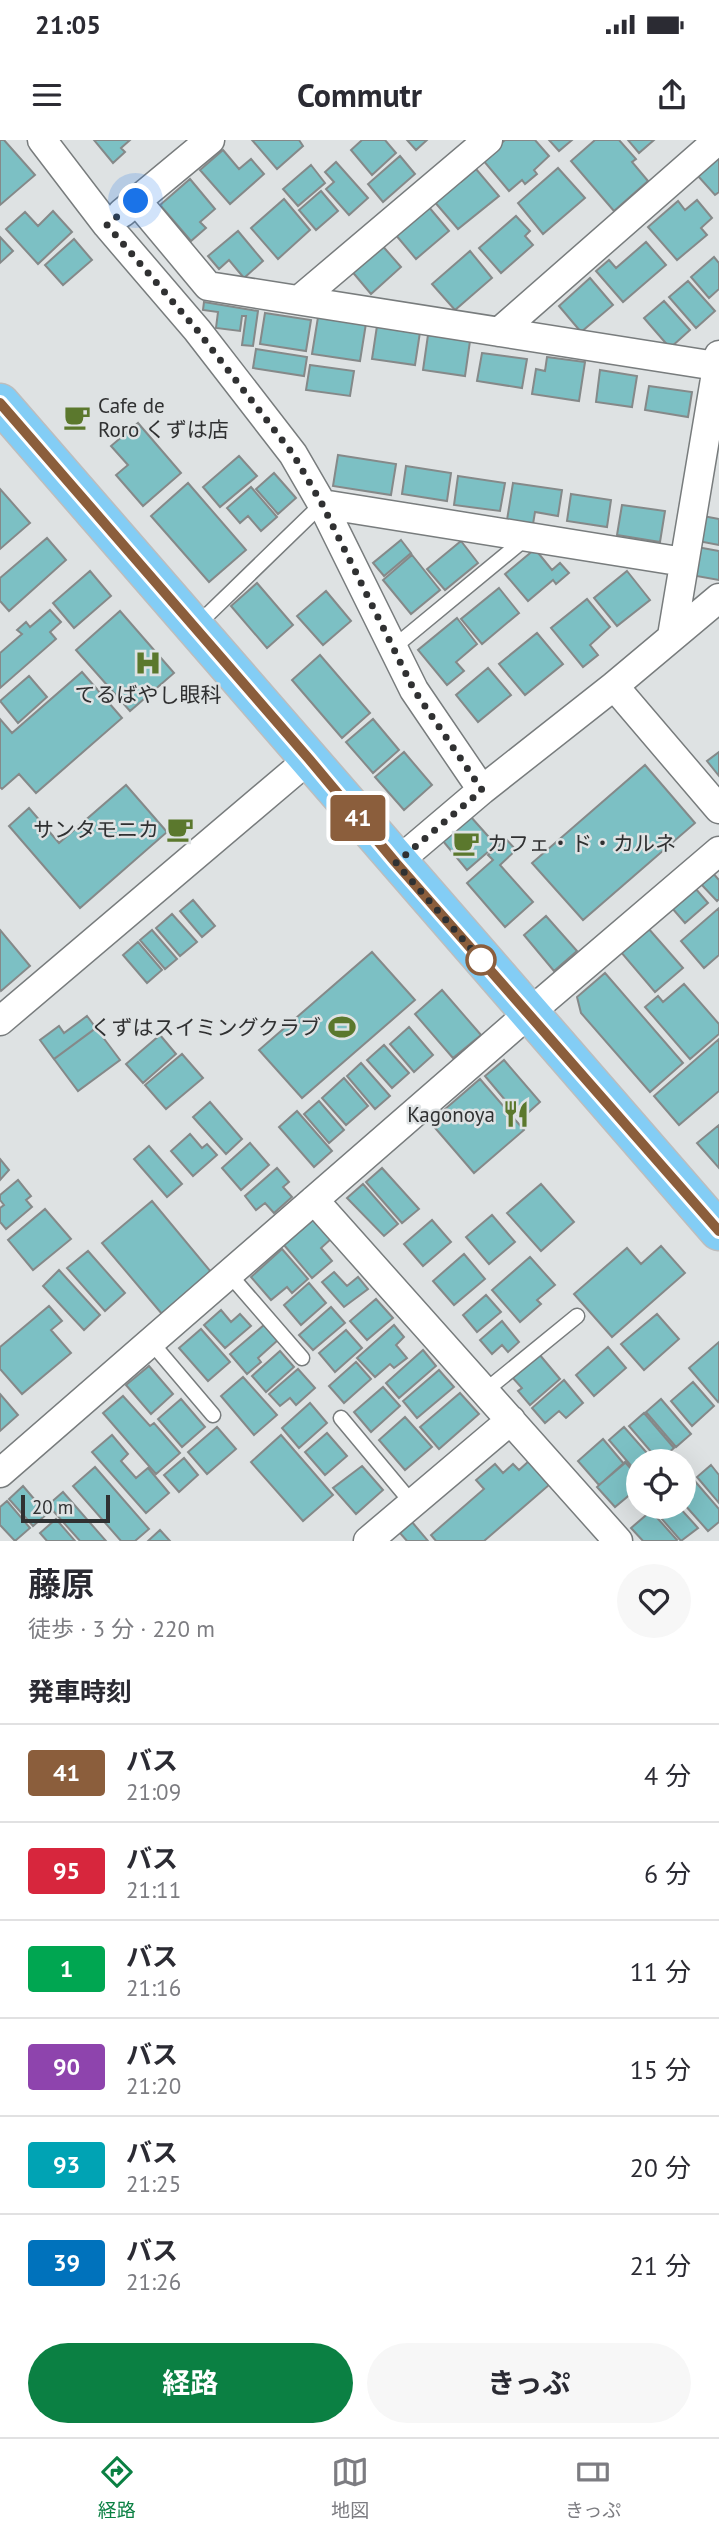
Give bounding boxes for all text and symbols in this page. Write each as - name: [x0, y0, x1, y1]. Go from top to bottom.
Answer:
- text: 21:05: [35, 8, 101, 41]
- text: Commutr: [297, 74, 422, 116]
- icon: menu: [28, 76, 66, 114]
- icon: share: [653, 76, 691, 114]
- your location: [118, 183, 153, 218]
- place label: Cafe de Roro くずは店: [98, 392, 229, 443]
- cafe icon: Cafe de Roro くずは店: [62, 402, 92, 432]
- hospital icon: てるばやし眼科: [133, 648, 163, 678]
- place label: てるばやし眼科: [75, 681, 222, 708]
- line badge: 41: [326, 795, 390, 841]
- text: 41: [344, 802, 372, 833]
- cafe icon: サンタモニカ: [165, 814, 195, 844]
- place label: サンタモニカ: [33, 816, 159, 843]
- cafe icon: カフェ・ド・カルネ: [451, 828, 481, 858]
- place label: カフェ・ド・カルネ: [487, 830, 676, 857]
- unlabelled marker: [466, 945, 496, 975]
- sports icon: くずはスイミングクラブ: [327, 1012, 357, 1042]
- place label: くずはスイミングクラブ: [90, 1014, 321, 1041]
- restaurant icon: Kagonoya: [501, 1099, 531, 1129]
- place label: Kagonoya: [407, 1101, 495, 1128]
- map controls: [626, 1449, 696, 1519]
- button: locate: [626, 1449, 696, 1519]
- scale bar: [21, 1492, 110, 1524]
- text: 20 m: [32, 1495, 73, 1519]
- text: 藤原: [28, 1562, 94, 1605]
- button: heart: [617, 1564, 691, 1638]
- text: 徒歩 · 3 分 · 220 m: [28, 1614, 215, 1643]
- text: 発車時刻: [28, 1675, 132, 1708]
- text: バス: [126, 1744, 178, 1777]
- text: 41: [53, 1757, 80, 1788]
- text: 4 分: [644, 1759, 691, 1792]
- text: 21:09: [126, 1777, 181, 1806]
- text: バス: [126, 1842, 178, 1875]
- text: 95: [53, 1855, 80, 1886]
- text: 6 分: [644, 1857, 691, 1890]
- text: 21:11: [126, 1875, 181, 1904]
- text: バス: [126, 1940, 178, 1973]
- text: 1: [60, 1953, 73, 1984]
- text: 11 分: [630, 1955, 691, 1988]
- text: 21:16: [126, 1973, 181, 2002]
- text: バス: [126, 2038, 178, 2071]
- text: 90: [53, 2051, 80, 2082]
- text: 15 分: [630, 2053, 691, 2086]
- text: 21:20: [126, 2071, 181, 2100]
- text: バス: [126, 2136, 178, 2169]
- text: 93: [53, 2149, 80, 2180]
- text: 20 分: [630, 2151, 691, 2184]
- text: 21:25: [126, 2169, 181, 2198]
- text: バス: [126, 2234, 178, 2267]
- text: 39: [53, 2247, 80, 2278]
- text: 21 分: [630, 2249, 691, 2282]
- text: 21:26: [126, 2267, 181, 2296]
- button: 経路: [28, 2343, 353, 2423]
- button: きっぷ: [367, 2343, 691, 2423]
- tab: 経路: [98, 2453, 136, 2522]
- tab: 地図: [331, 2453, 369, 2522]
- tab: きっぷ: [565, 2453, 621, 2522]

